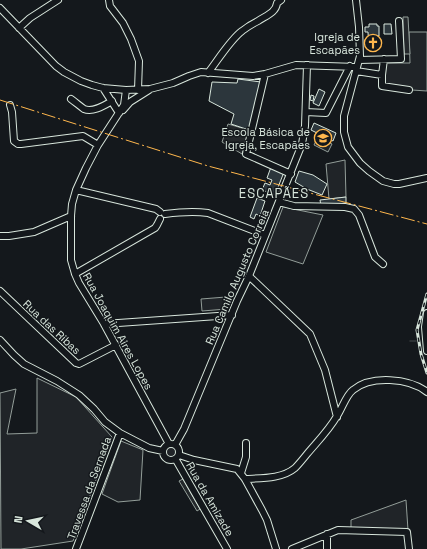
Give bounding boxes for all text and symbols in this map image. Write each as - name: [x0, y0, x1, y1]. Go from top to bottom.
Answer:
- place label: Igreja de Escapães: [310, 30, 360, 57]
- church icon: Igreja de Escapães: [363, 33, 383, 53]
- place label: Escola Básica de Igreja, Escapães: [221, 125, 310, 152]
- school or university icon: Escola Básica de Igreja, Escapães: [313, 128, 333, 148]
- district label: ESCAPÃES: [239, 185, 309, 202]
- street label: Rua Camilo Augusto Correia: [202, 207, 272, 347]
- street label: Rua Joaquim Aires Lopes: [80, 270, 156, 392]
- street label: Rua das Ribas: [20, 297, 84, 357]
- street label: Travessa da Sernada: [64, 434, 114, 541]
- street label: Rua da Amizade: [183, 459, 237, 539]
- north arrow: [8, 501, 48, 541]
- text: N: [11, 515, 26, 524]

